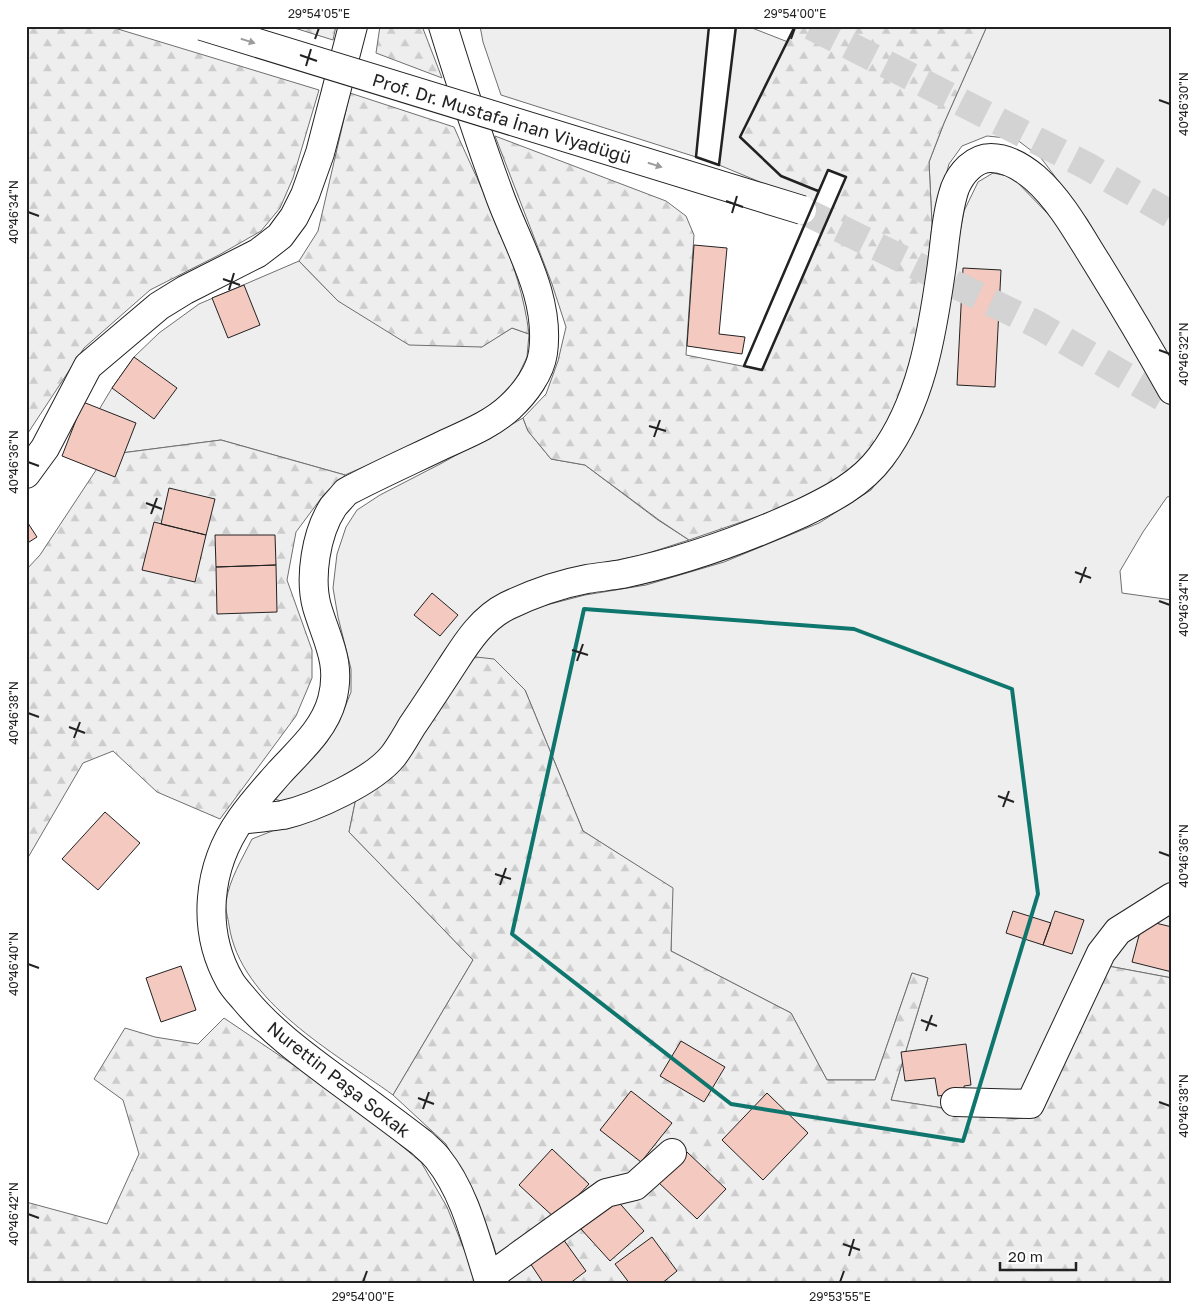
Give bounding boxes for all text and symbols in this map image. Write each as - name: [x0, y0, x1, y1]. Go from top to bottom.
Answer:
- text: 29°54'05"E: [288, 6, 350, 21]
- text: 29°54'00"E: [764, 6, 826, 21]
- one-way arrow: [241, 37, 256, 45]
- street label: Prof. Dr. Mustafa İnan Viyadüğü: [370, 68, 634, 168]
- text: 40°46'30"N: [1176, 72, 1191, 136]
- one-way arrow: [647, 161, 662, 169]
- text: 40°46'34"N: [6, 180, 21, 244]
- text: 40°46'32"N: [1176, 322, 1191, 386]
- text: 40°46'36"N: [6, 430, 21, 494]
- text: 40°46'34"N: [1176, 573, 1191, 637]
- text: 40°46'38"N: [6, 681, 21, 745]
- text: 40°46'36"N: [1176, 824, 1191, 888]
- text: 40°46'40"N: [6, 932, 21, 996]
- street label: Nurettin Paşa Sokak: [263, 1016, 415, 1142]
- text: 40°46'38"N: [1176, 1074, 1191, 1138]
- text: 40°46'42"N: [6, 1182, 21, 1246]
- scale bar: [1000, 1240, 1077, 1272]
- text: 20 m: [1008, 1247, 1043, 1265]
- text: 29°54'00"E: [332, 1289, 394, 1304]
- text: 29°53'55"E: [809, 1289, 871, 1304]

